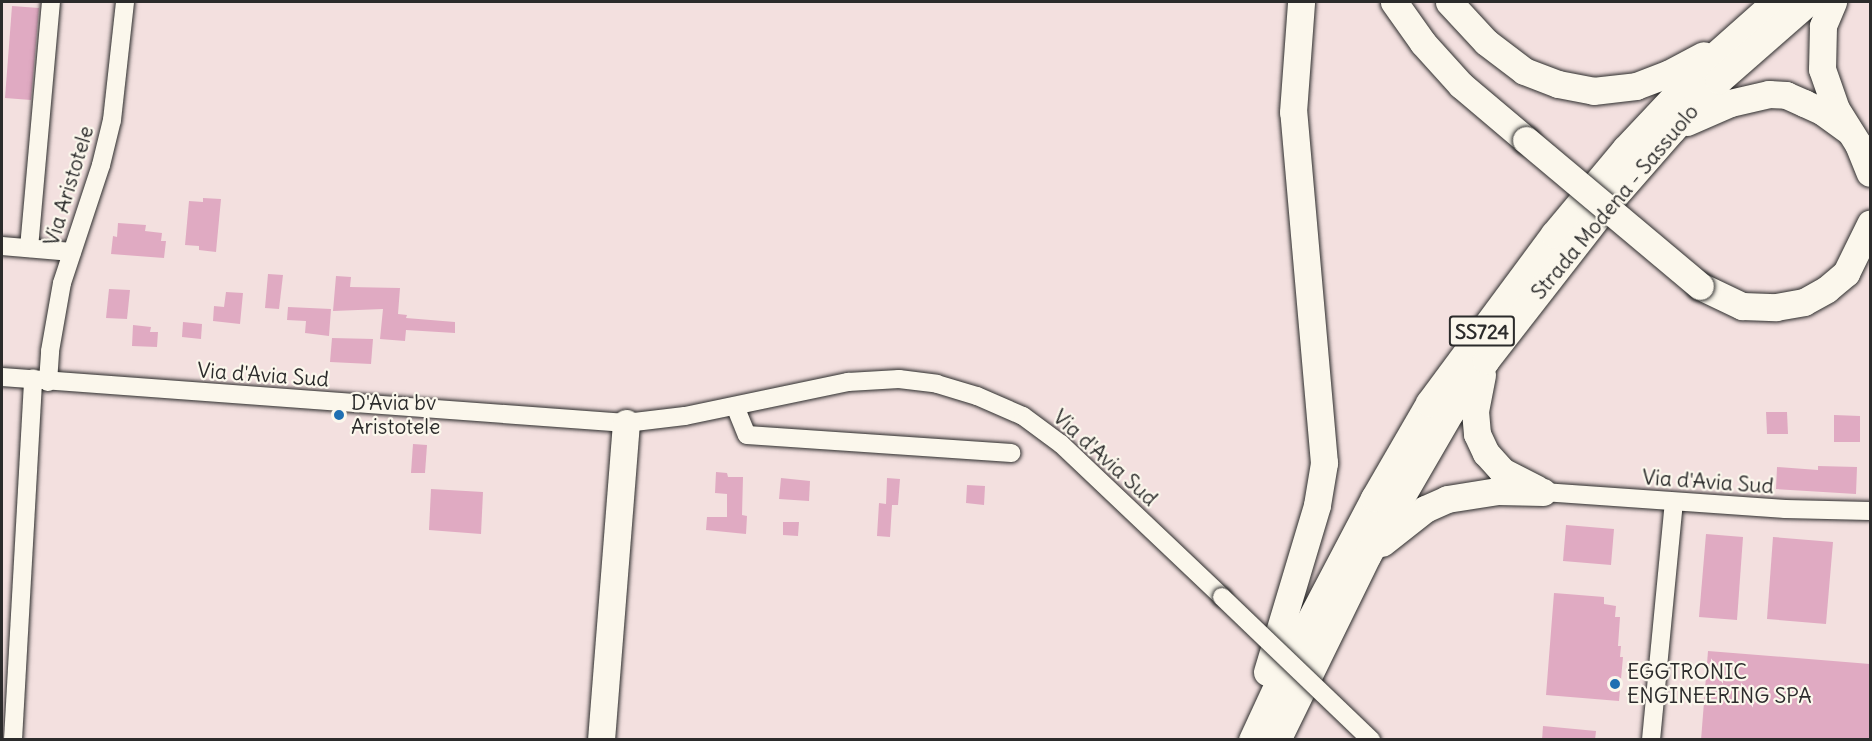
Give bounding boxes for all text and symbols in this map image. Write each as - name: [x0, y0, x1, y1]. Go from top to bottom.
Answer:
- street label: Strada Modena - Sassuolo: [1526, 99, 1704, 305]
- street label: Via Aristotele: [39, 123, 99, 249]
- road number: SS724: [1448, 314, 1516, 348]
- street label: Via d'Avia Sud: [196, 358, 330, 392]
- place label: D'Avia bv Aristotele: [351, 390, 440, 440]
- street label: Via d'Avia Sud: [1048, 405, 1162, 511]
- marker: D'Avia bv Aristotele: [332, 408, 346, 422]
- street label: Via d'Avia Sud: [1641, 465, 1775, 499]
- place label: EGGTRONIC ENGINEERING SPA: [1627, 659, 1812, 709]
- marker: EGGTRONIC ENGINEERING SPA: [1608, 677, 1622, 691]

